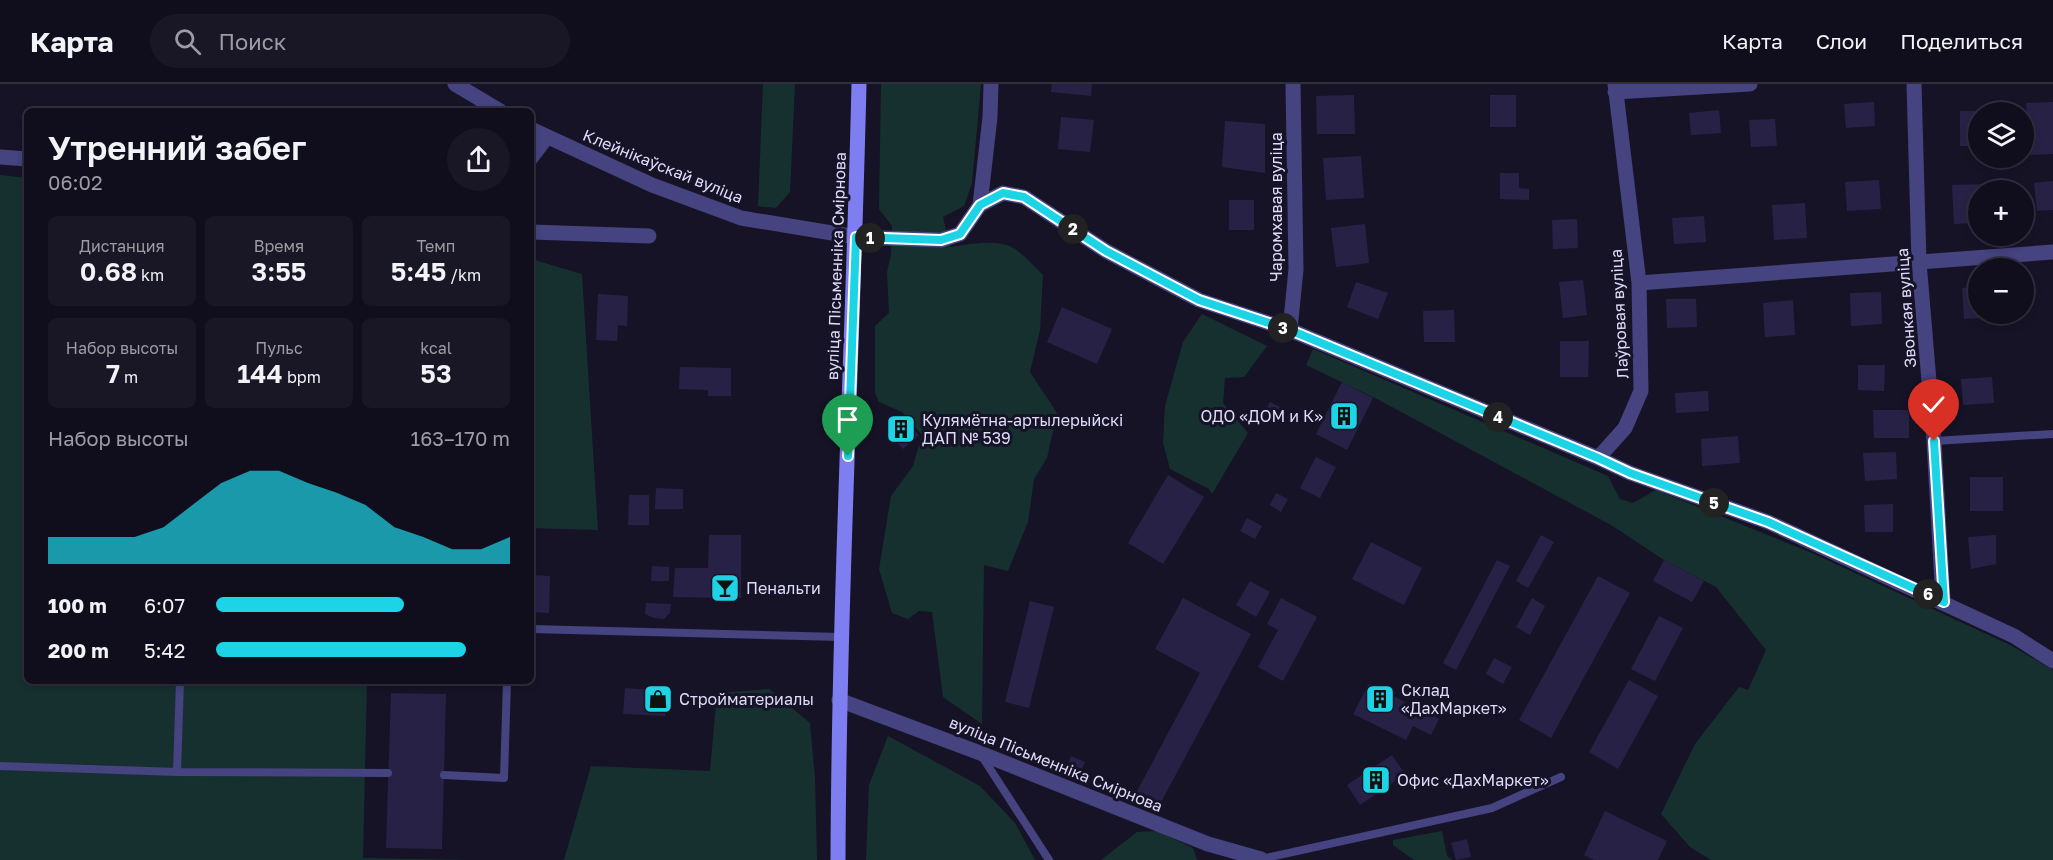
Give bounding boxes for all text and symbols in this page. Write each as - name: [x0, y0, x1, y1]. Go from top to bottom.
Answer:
- search box: [150, 14, 570, 68]
- text: Карта: [30, 25, 114, 58]
- icon: search: [171, 25, 204, 58]
- text: Поиск: [219, 28, 286, 55]
- text: Карта: [1722, 28, 1783, 54]
- text: Слои: [1816, 28, 1867, 54]
- text: Поделиться: [1900, 28, 2023, 54]
- map controls: [1968, 102, 2034, 324]
- button: layers: [1968, 102, 2034, 168]
- street label: Клейнікаўскай вуліца: [580, 125, 746, 207]
- text: Утренний забег: [48, 128, 306, 167]
- button: share: [447, 128, 510, 191]
- street label: Чаромхавая вуліца: [1266, 132, 1286, 282]
- street label: вуліца Пісьменніка Смірнова: [822, 152, 850, 380]
- text: 06:02: [48, 170, 103, 194]
- button: +: [1968, 180, 2034, 246]
- pin: 2: [1058, 214, 1088, 244]
- text: 2: [1068, 219, 1078, 239]
- pin: 1: [855, 223, 885, 253]
- text: 1: [866, 228, 874, 248]
- text: Дистанция: [79, 236, 165, 256]
- text: Время: [254, 236, 304, 256]
- text: Темп: [417, 236, 455, 256]
- street label: Звонкая вуліца: [1892, 247, 1920, 369]
- street label: Лаўровая вуліца: [1606, 249, 1632, 379]
- text: 0.68: [80, 256, 137, 287]
- text: 3:55: [252, 256, 306, 287]
- text: 5:45: [391, 256, 446, 287]
- button: −: [1968, 258, 2034, 324]
- text: km: [137, 265, 164, 285]
- text: /km: [446, 265, 481, 285]
- pin: 3: [1268, 313, 1298, 343]
- text: 3: [1278, 318, 1288, 338]
- text: Набор высоты: [66, 338, 178, 358]
- text: Пульс: [255, 338, 303, 358]
- text: kcal: [420, 338, 452, 358]
- text: 7: [106, 358, 120, 389]
- text: 144: [237, 358, 283, 389]
- text: 53: [420, 358, 452, 389]
- text: m: [120, 367, 138, 387]
- text: bpm: [283, 367, 321, 387]
- pin: [1908, 379, 1959, 441]
- icon: check: [1917, 388, 1950, 421]
- pin: [822, 394, 873, 456]
- building icon: ОДО «ДОМ и К»: [1328, 400, 1360, 432]
- pin: 4: [1483, 402, 1513, 432]
- icon: arrive: [831, 403, 864, 436]
- place label: ОДО «ДОМ и К»: [1201, 406, 1323, 426]
- text: 4: [1493, 407, 1503, 427]
- place label: Кулямётна-артылерыйскі ДАП № 539: [922, 410, 1123, 448]
- building icon: Кулямётна-артылерыйскі ДАП № 539: [885, 413, 917, 445]
- text: Набор высоты: [48, 426, 189, 450]
- text: 163–170 m: [411, 426, 510, 450]
- pin: 5: [1699, 488, 1729, 518]
- text: 5: [1709, 493, 1719, 513]
- bar icon: Пенальти: [709, 572, 741, 604]
- place label: Пенальти: [746, 578, 821, 598]
- pin: 6: [1913, 579, 1943, 609]
- text: 6: [1923, 584, 1933, 604]
- text: 100 m: [48, 593, 107, 617]
- text: 6:07: [144, 593, 185, 617]
- text: 200 m: [48, 638, 109, 662]
- text: 5:42: [144, 638, 185, 662]
- place label: Склад «ДахМаркет»: [1401, 680, 1507, 718]
- shop icon: Стройматериалы: [642, 683, 674, 715]
- building icon: Склад «ДахМаркет»: [1364, 683, 1396, 715]
- place label: Стройматериалы: [679, 689, 814, 709]
- street label: вуліца Пісьменніка Смірнова: [946, 712, 1166, 816]
- building icon: Офис «ДахМаркет»: [1360, 764, 1392, 796]
- place label: Офис «ДахМаркет»: [1397, 770, 1549, 790]

